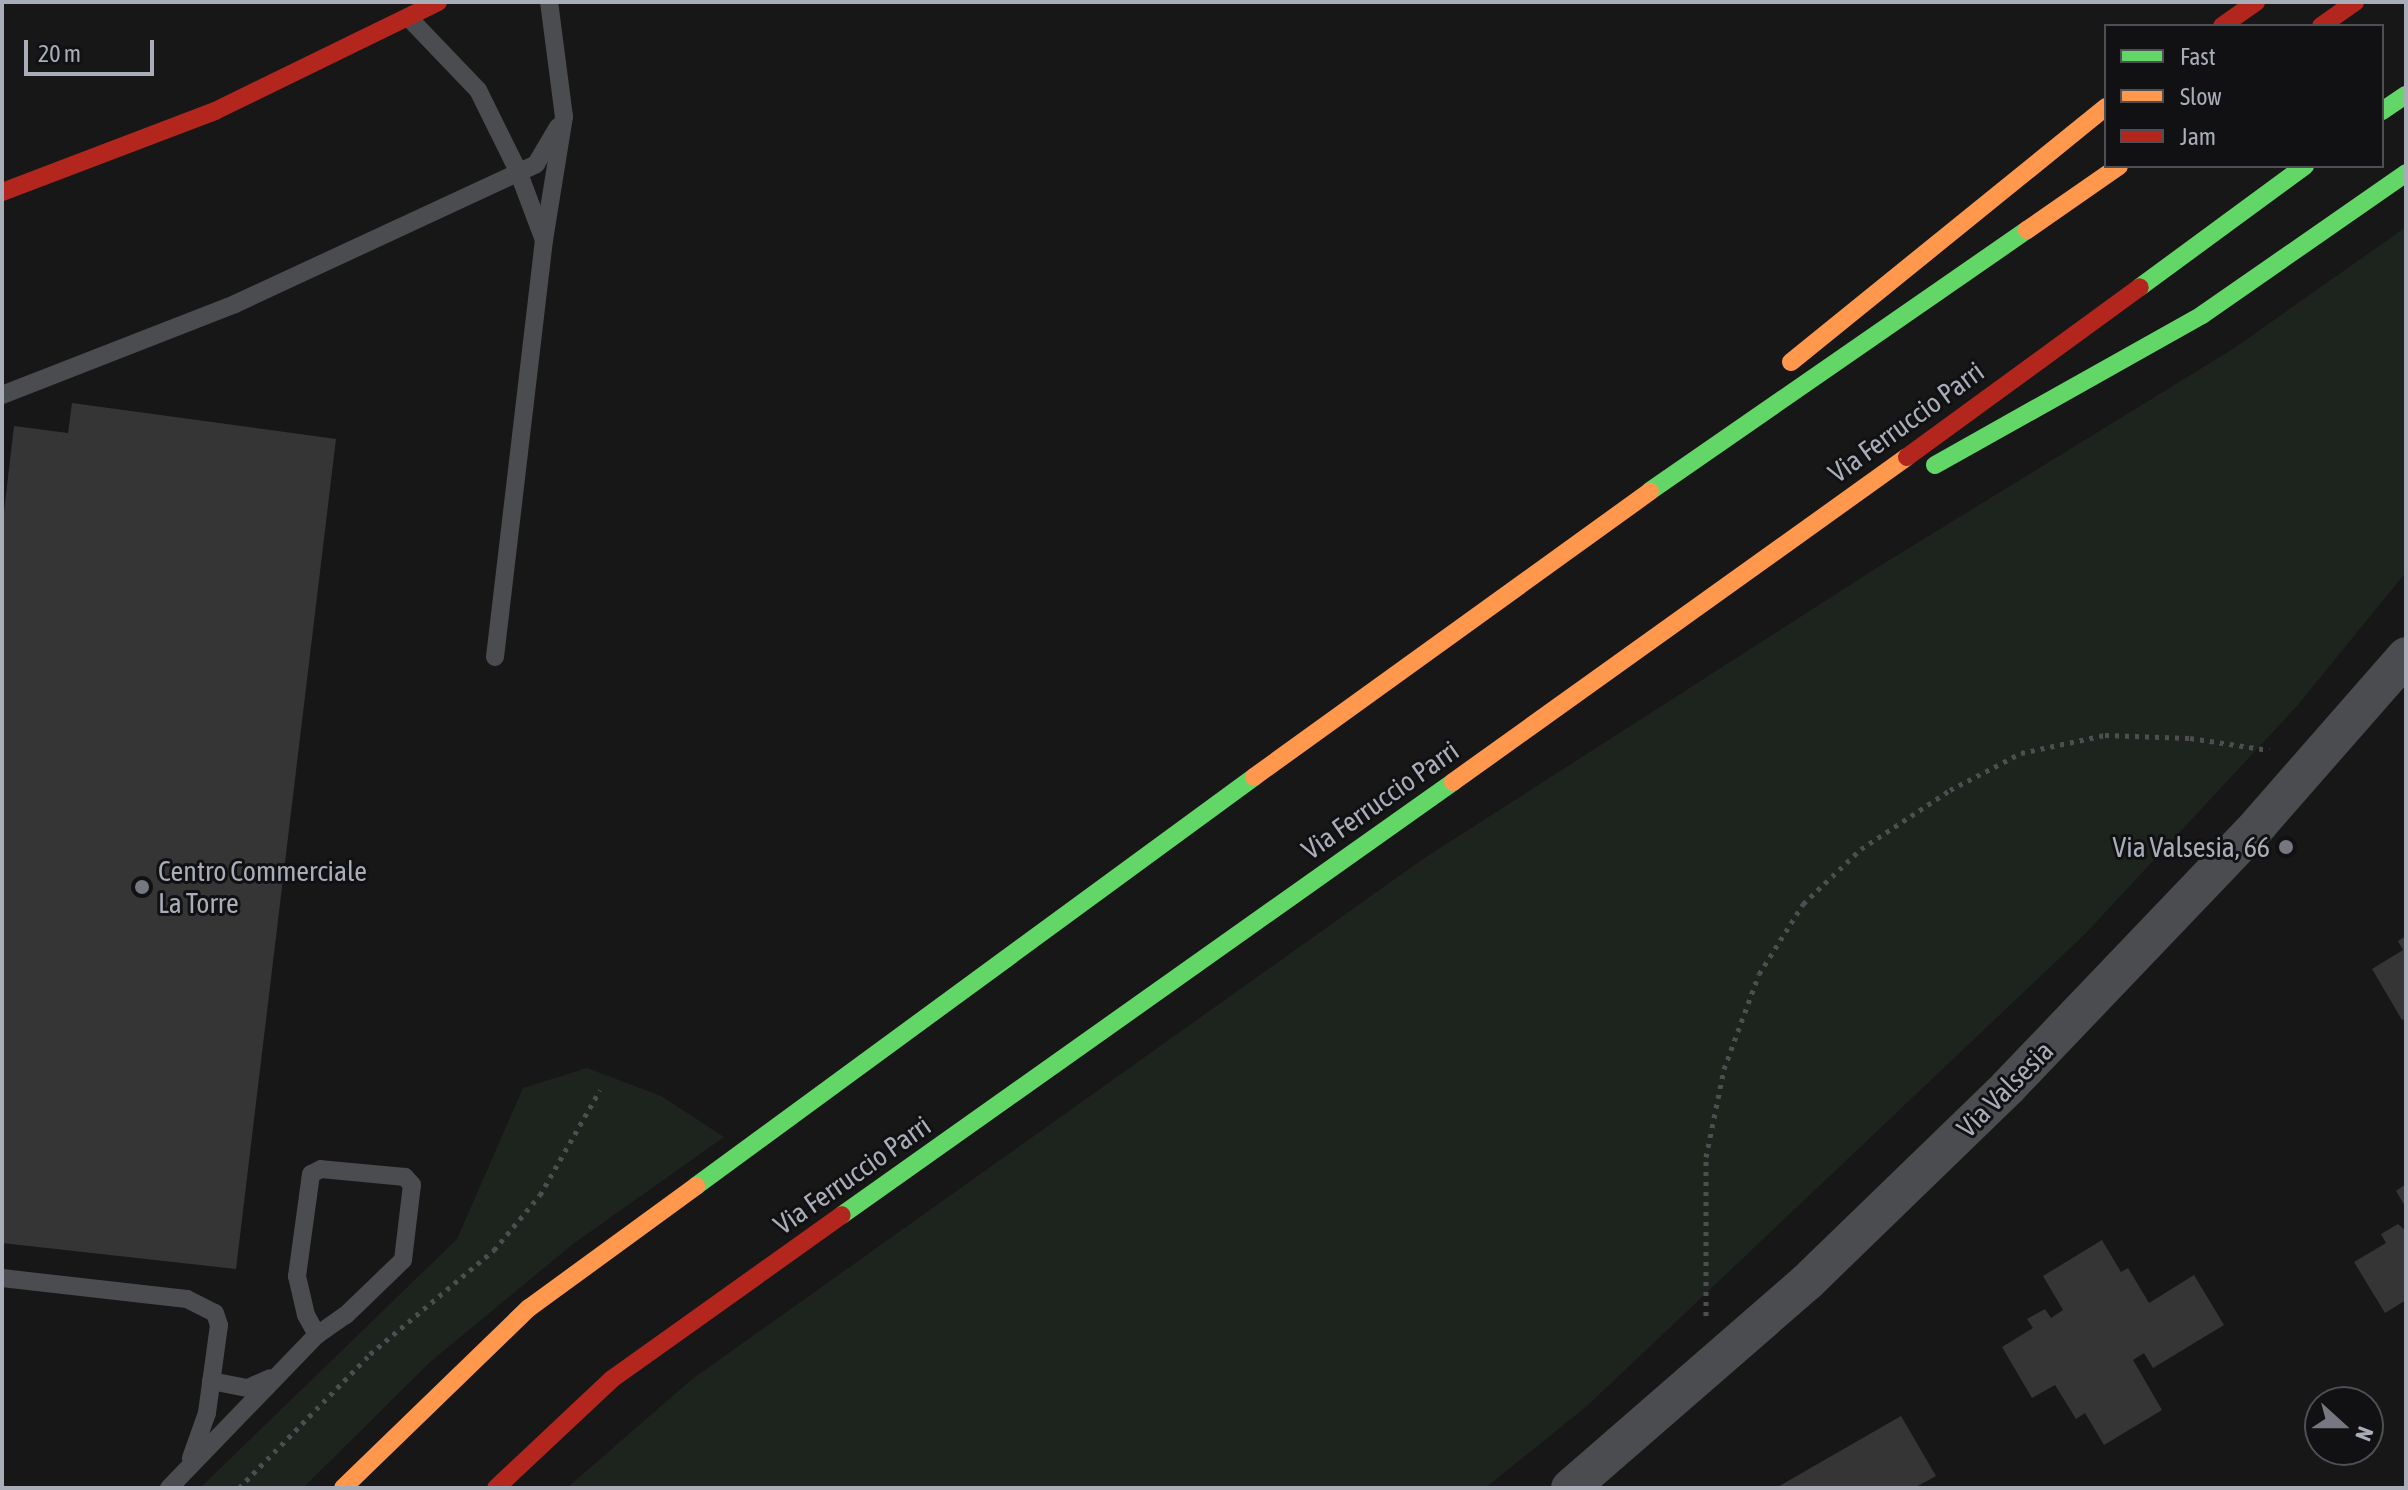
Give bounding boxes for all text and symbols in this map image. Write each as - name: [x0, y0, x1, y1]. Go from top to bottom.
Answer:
- scale bar: [28, 24, 158, 74]
- legend: [2104, 24, 2384, 168]
- text: 20 m: [38, 40, 81, 67]
- text: Fast: [2180, 43, 2216, 70]
- text: Slow: [2180, 83, 2222, 110]
- text: Jam: [2180, 123, 2216, 150]
- street label: Via Ferruccio Parri: [1822, 354, 1990, 490]
- street label: Via Ferruccio Parri: [1295, 734, 1465, 866]
- place label: Via Valsesia, 66: [2113, 830, 2270, 864]
- marker: Via Valsesia, 66: [2277, 838, 2295, 856]
- place label: Centro Commerciale La Torre: [158, 854, 367, 920]
- marker: Centro Commerciale La Torre: [133, 878, 151, 896]
- street label: Via Valsesia: [1950, 1034, 2060, 1144]
- street label: Via Ferruccio Parri: [767, 1109, 937, 1241]
- north arrow: [2304, 1386, 2384, 1466]
- text: N: [2350, 1423, 2379, 1445]

